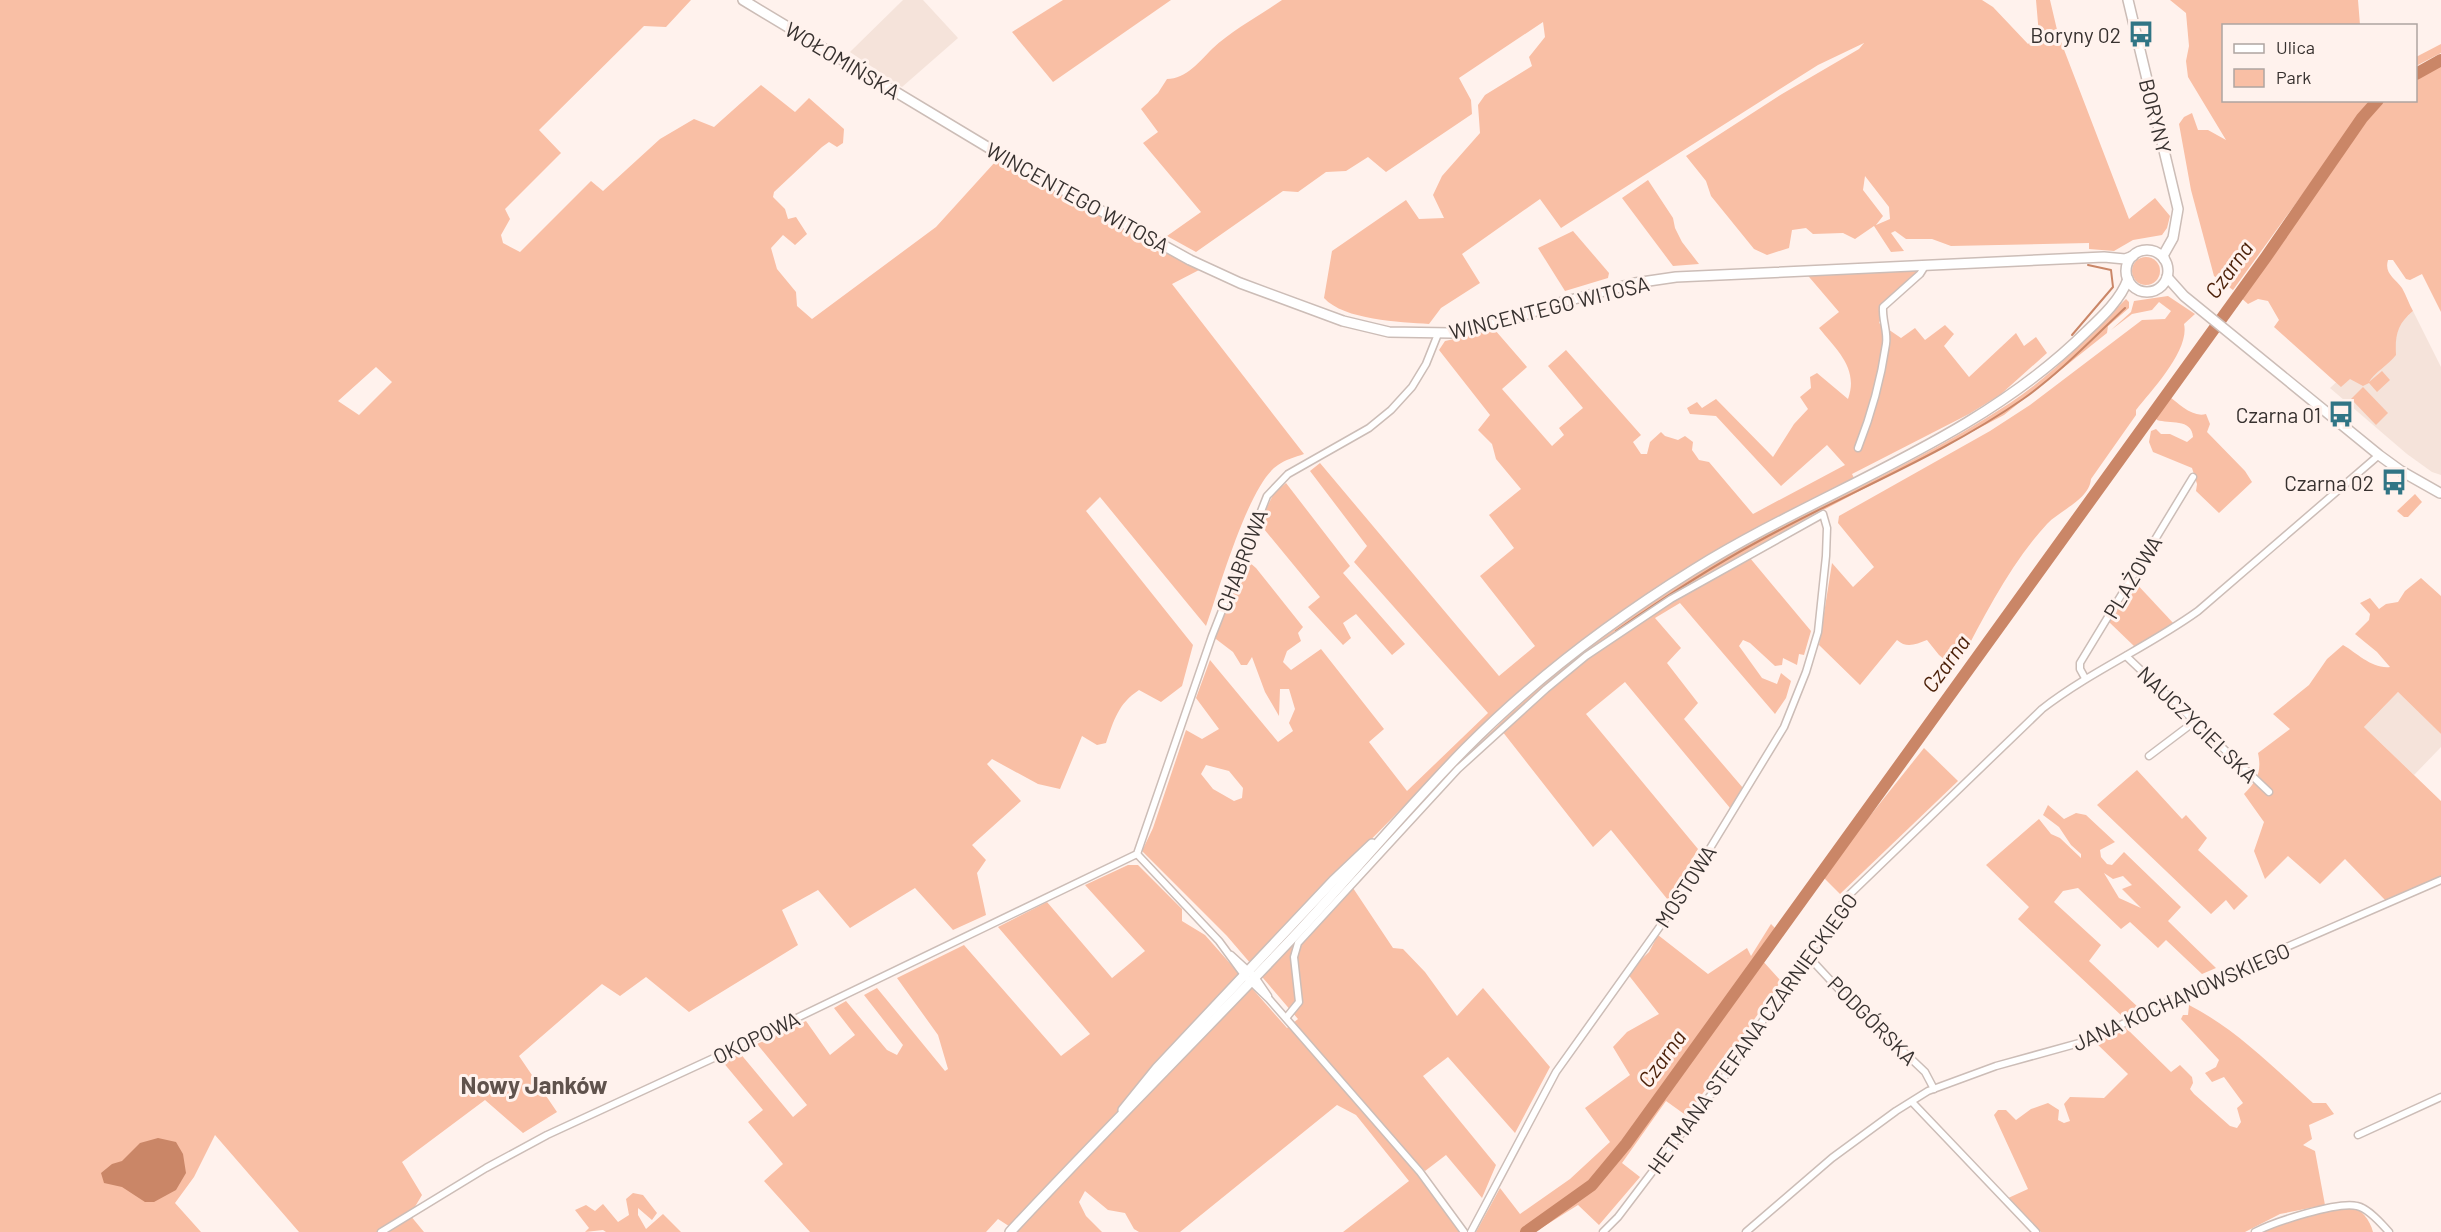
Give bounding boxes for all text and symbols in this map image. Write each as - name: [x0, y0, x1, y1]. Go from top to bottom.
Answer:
- street label: WOŁOMIŃSKA: [781, 16, 905, 104]
- bus stop icon: Boryny 02: [2126, 19, 2156, 49]
- place label: Boryny 02: [2030, 22, 2121, 47]
- legend: [2222, 24, 2417, 102]
- text: Ulica: [2276, 36, 2315, 58]
- text: Park: [2276, 66, 2311, 88]
- street label: BORYNY: [2135, 76, 2177, 156]
- street label: WINCENTEGO WITOSA: [982, 136, 1174, 258]
- water label: Czarna: [2198, 235, 2258, 303]
- street label: WINCENTEGO WITOSA: [1446, 270, 1652, 344]
- bus stop icon: Czarna 01: [2326, 399, 2356, 429]
- place label: Czarna 01: [2236, 402, 2321, 427]
- bus stop icon: Czarna 02: [2379, 467, 2409, 497]
- place label: Czarna 02: [2284, 470, 2374, 495]
- street label: CHABROWA: [1210, 505, 1272, 615]
- street label: PLAŻOWA: [2098, 531, 2167, 623]
- water label: Czarna: [1915, 629, 1975, 697]
- street label: NAUCZYCIELSKA: [2133, 660, 2263, 788]
- street label: MOSTOWA: [1649, 840, 1721, 932]
- street label: HETMANA STEFANA CZARNIECKIEGO: [1642, 888, 1862, 1178]
- street label: JANA KOCHANOWSKIEGO: [2068, 937, 2294, 1055]
- street label: PODGÓRSKA: [1823, 970, 1923, 1070]
- street label: OKOPOWA: [709, 1005, 804, 1069]
- water label: Czarna: [1631, 1024, 1691, 1092]
- district label: Nowy Janków: [460, 1070, 608, 1099]

